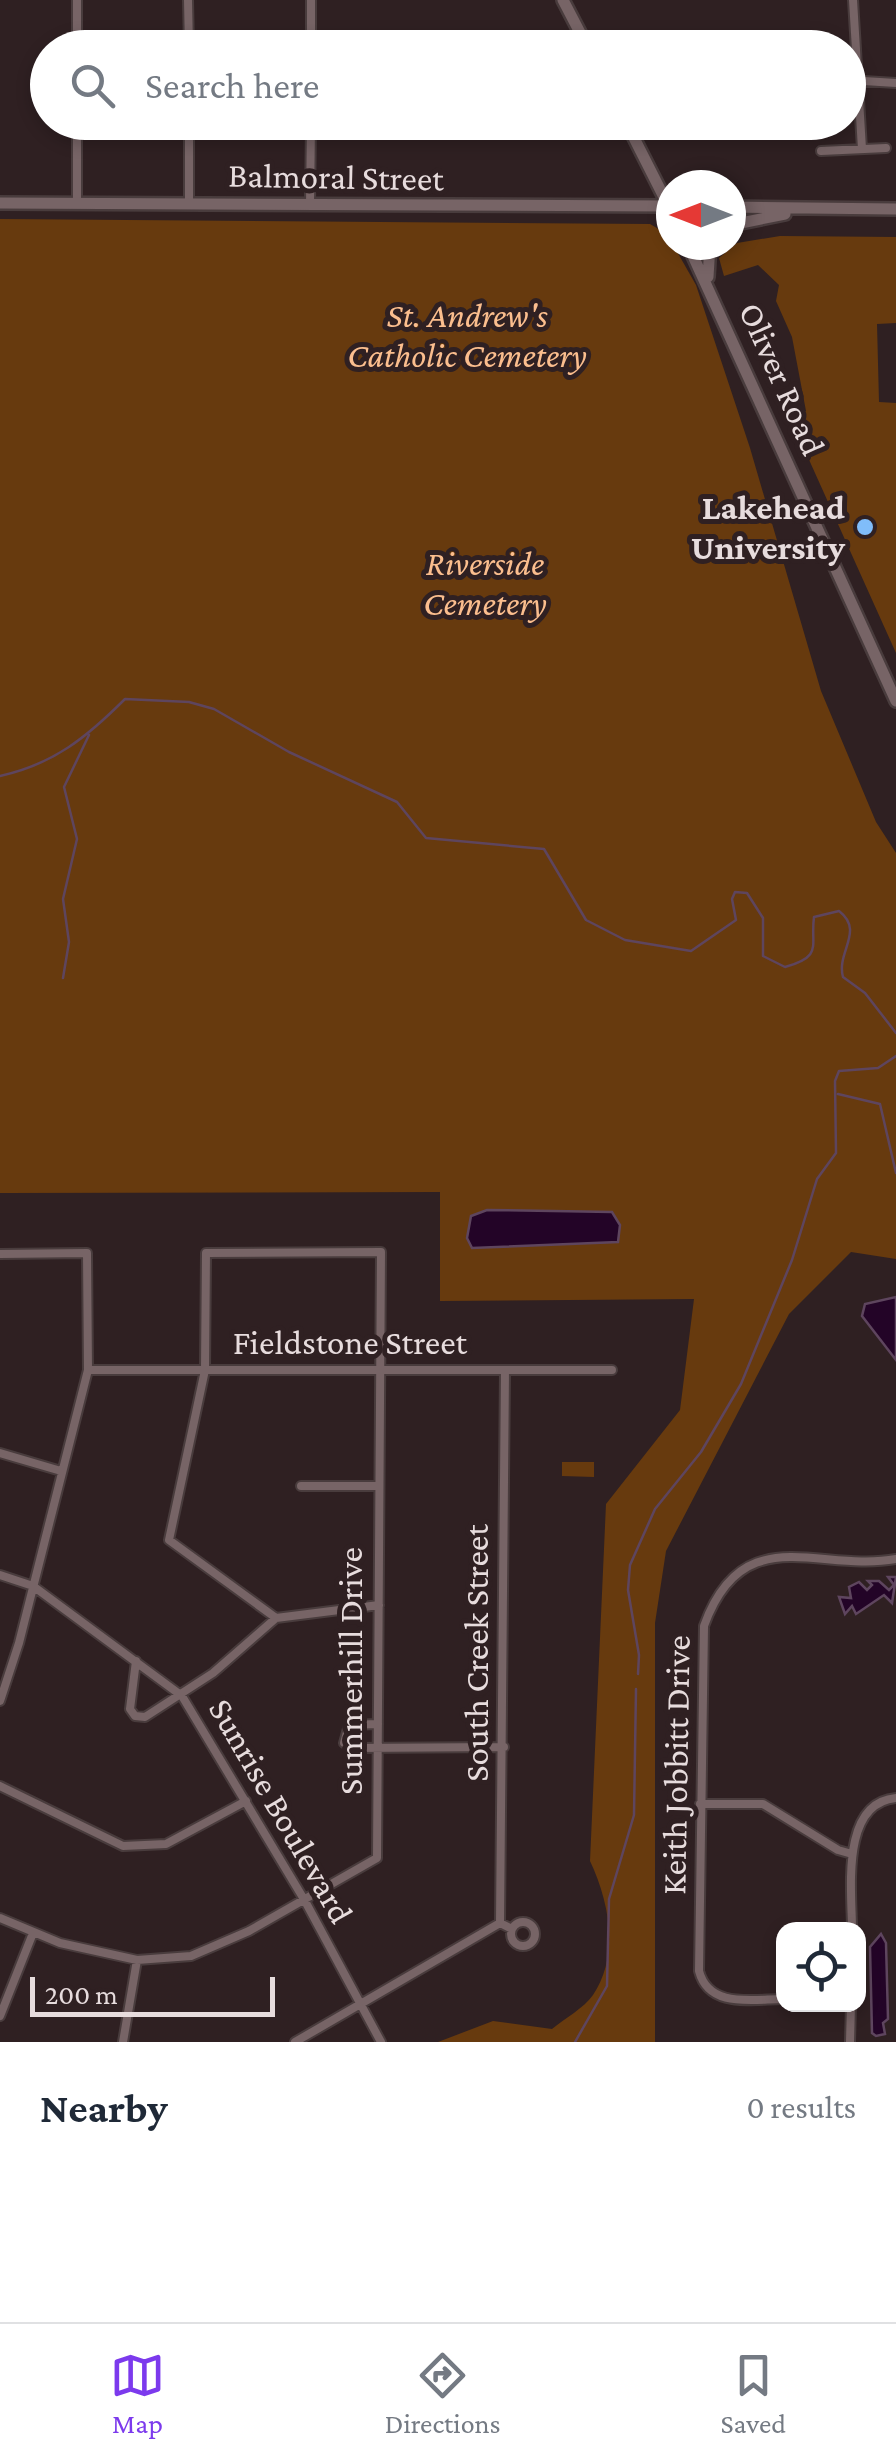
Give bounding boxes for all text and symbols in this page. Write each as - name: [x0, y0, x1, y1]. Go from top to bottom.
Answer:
- search box: [30, 30, 866, 140]
- icon: search: [65, 58, 120, 113]
- text: Search here: [145, 64, 319, 106]
- street label: Balmoral Street: [228, 156, 445, 198]
- north arrow: [656, 170, 746, 260]
- park label: St. Andrew's Catholic Cemetery: [347, 296, 587, 375]
- street label: Oliver Road: [731, 297, 833, 461]
- place label: Lakehead University: [691, 488, 846, 567]
- marker: Lakehead University: [854, 516, 876, 538]
- park label: Riverside Cemetery: [423, 544, 547, 623]
- street label: Fieldstone Street: [233, 1323, 468, 1362]
- street label: South Creek Street: [457, 1524, 496, 1782]
- street label: Summerhill Drive: [331, 1547, 370, 1795]
- street label: Keith Jobbitt Drive: [654, 1635, 698, 1895]
- street label: Sunrise Boulevard: [201, 1692, 361, 1930]
- map controls: [776, 1922, 866, 2012]
- button: locate: [776, 1922, 866, 2012]
- scale bar: [30, 1972, 275, 2016]
- text: 200 m: [45, 1979, 118, 2010]
- text: Nearby: [40, 2084, 168, 2131]
- text: 0 results: [746, 2089, 856, 2125]
- tab: Map: [110, 2348, 165, 2439]
- tab: Directions: [385, 2348, 501, 2439]
- tab: Saved: [720, 2348, 786, 2439]

